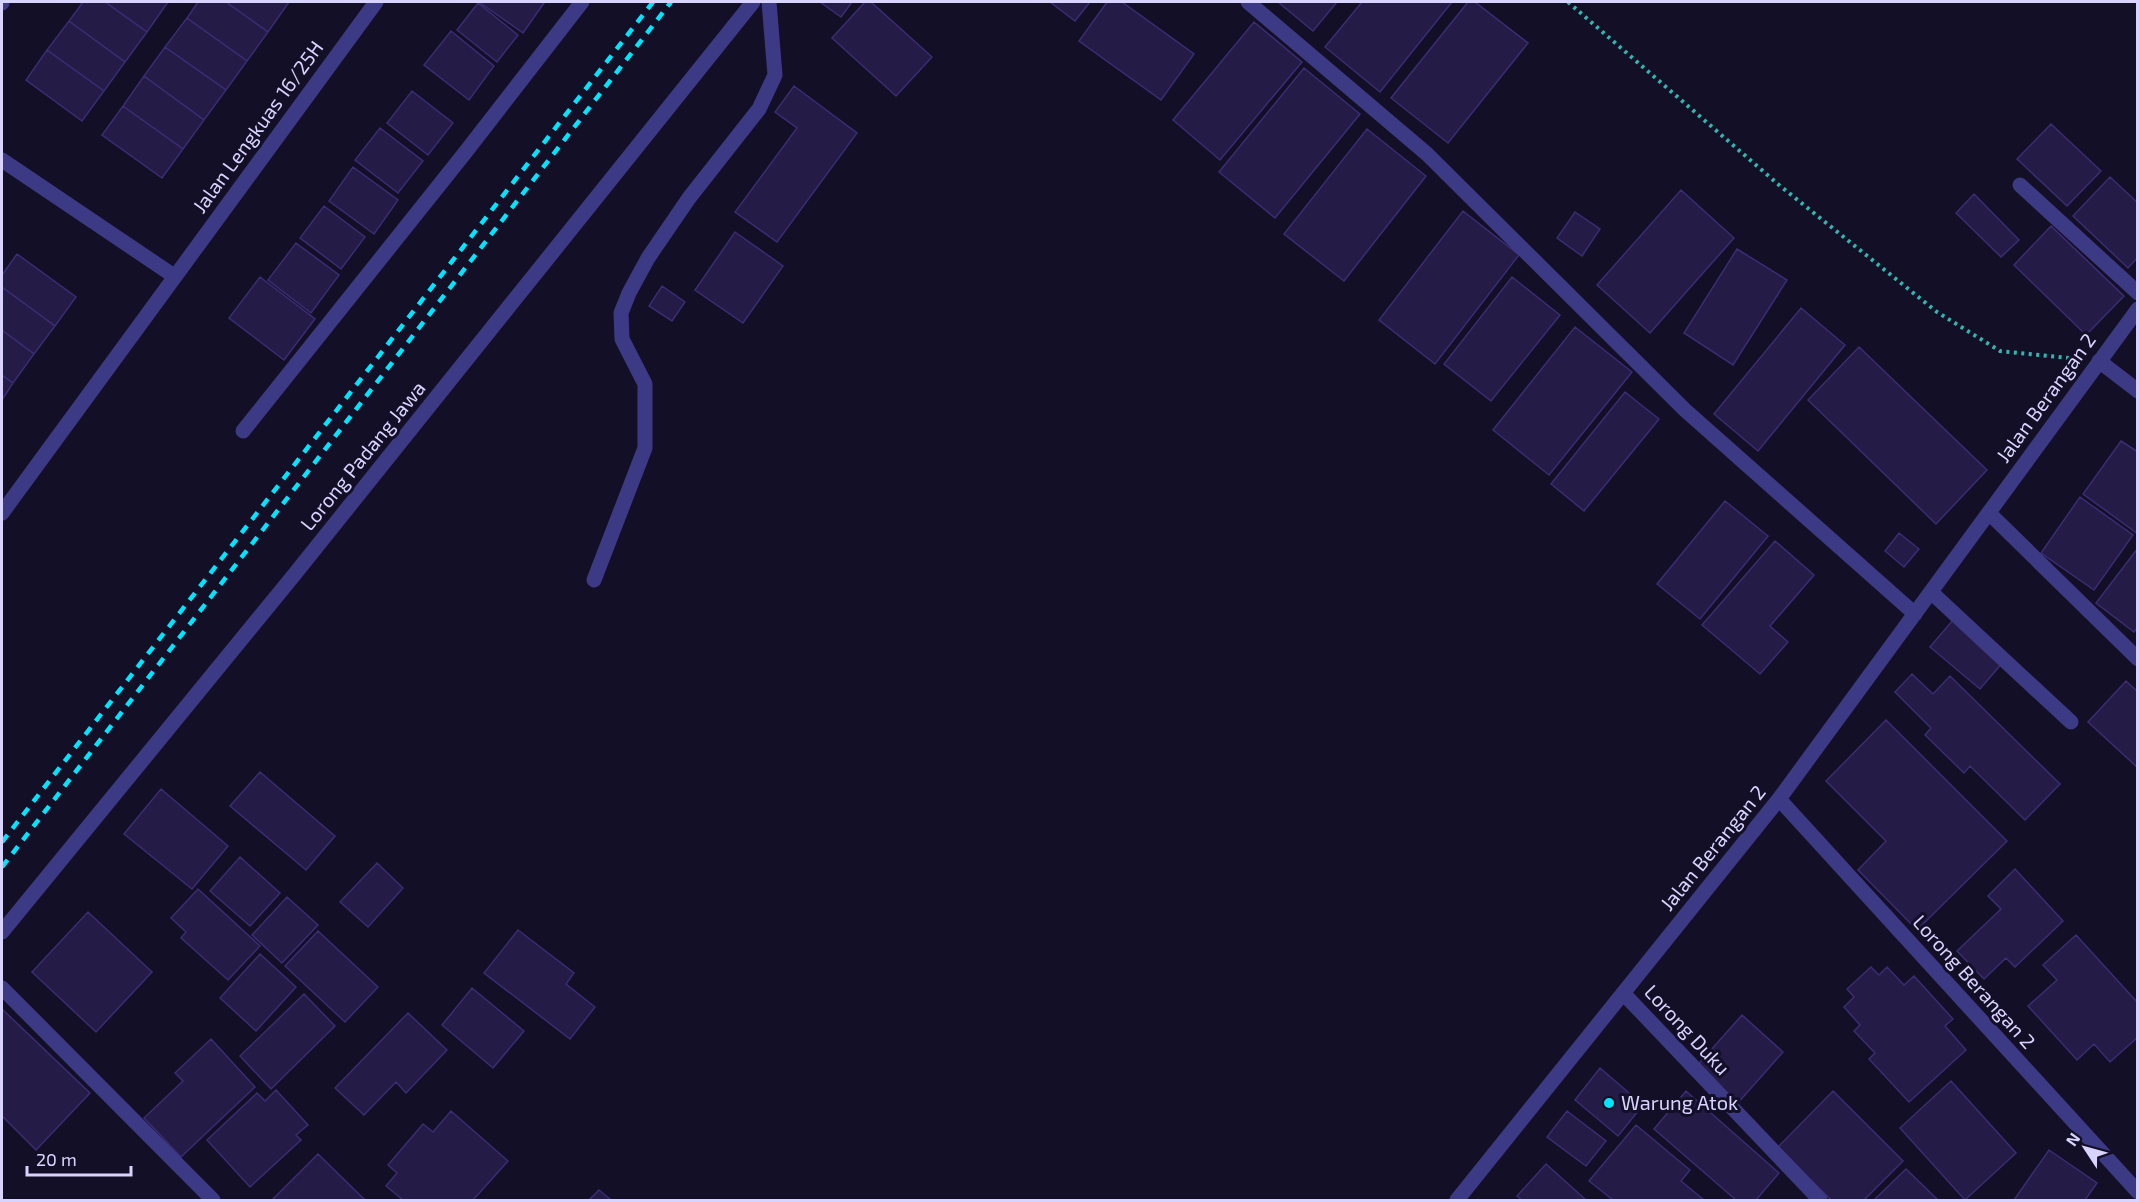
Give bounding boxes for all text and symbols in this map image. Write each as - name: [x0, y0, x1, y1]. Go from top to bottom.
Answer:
- street label: Jalan Lengkuas 16/25H: [187, 36, 328, 217]
- street label: Jalan Berangan 2: [1990, 328, 2100, 467]
- street label: Lorong Padang Jawa: [295, 376, 430, 535]
- street label: Jalan Berangan 2: [1654, 780, 1770, 915]
- street label: Lorong Berangan 2: [1909, 910, 2041, 1053]
- street label: Lorong Duku: [1640, 979, 1735, 1079]
- place label: Warung Atok: [1621, 1090, 1738, 1114]
- marker: Warung Atok: [1602, 1096, 1616, 1110]
- north arrow: [2055, 1118, 2115, 1178]
- text: N: [2061, 1129, 2084, 1149]
- scale bar: [27, 1139, 130, 1177]
- text: 20 m: [36, 1148, 77, 1170]

